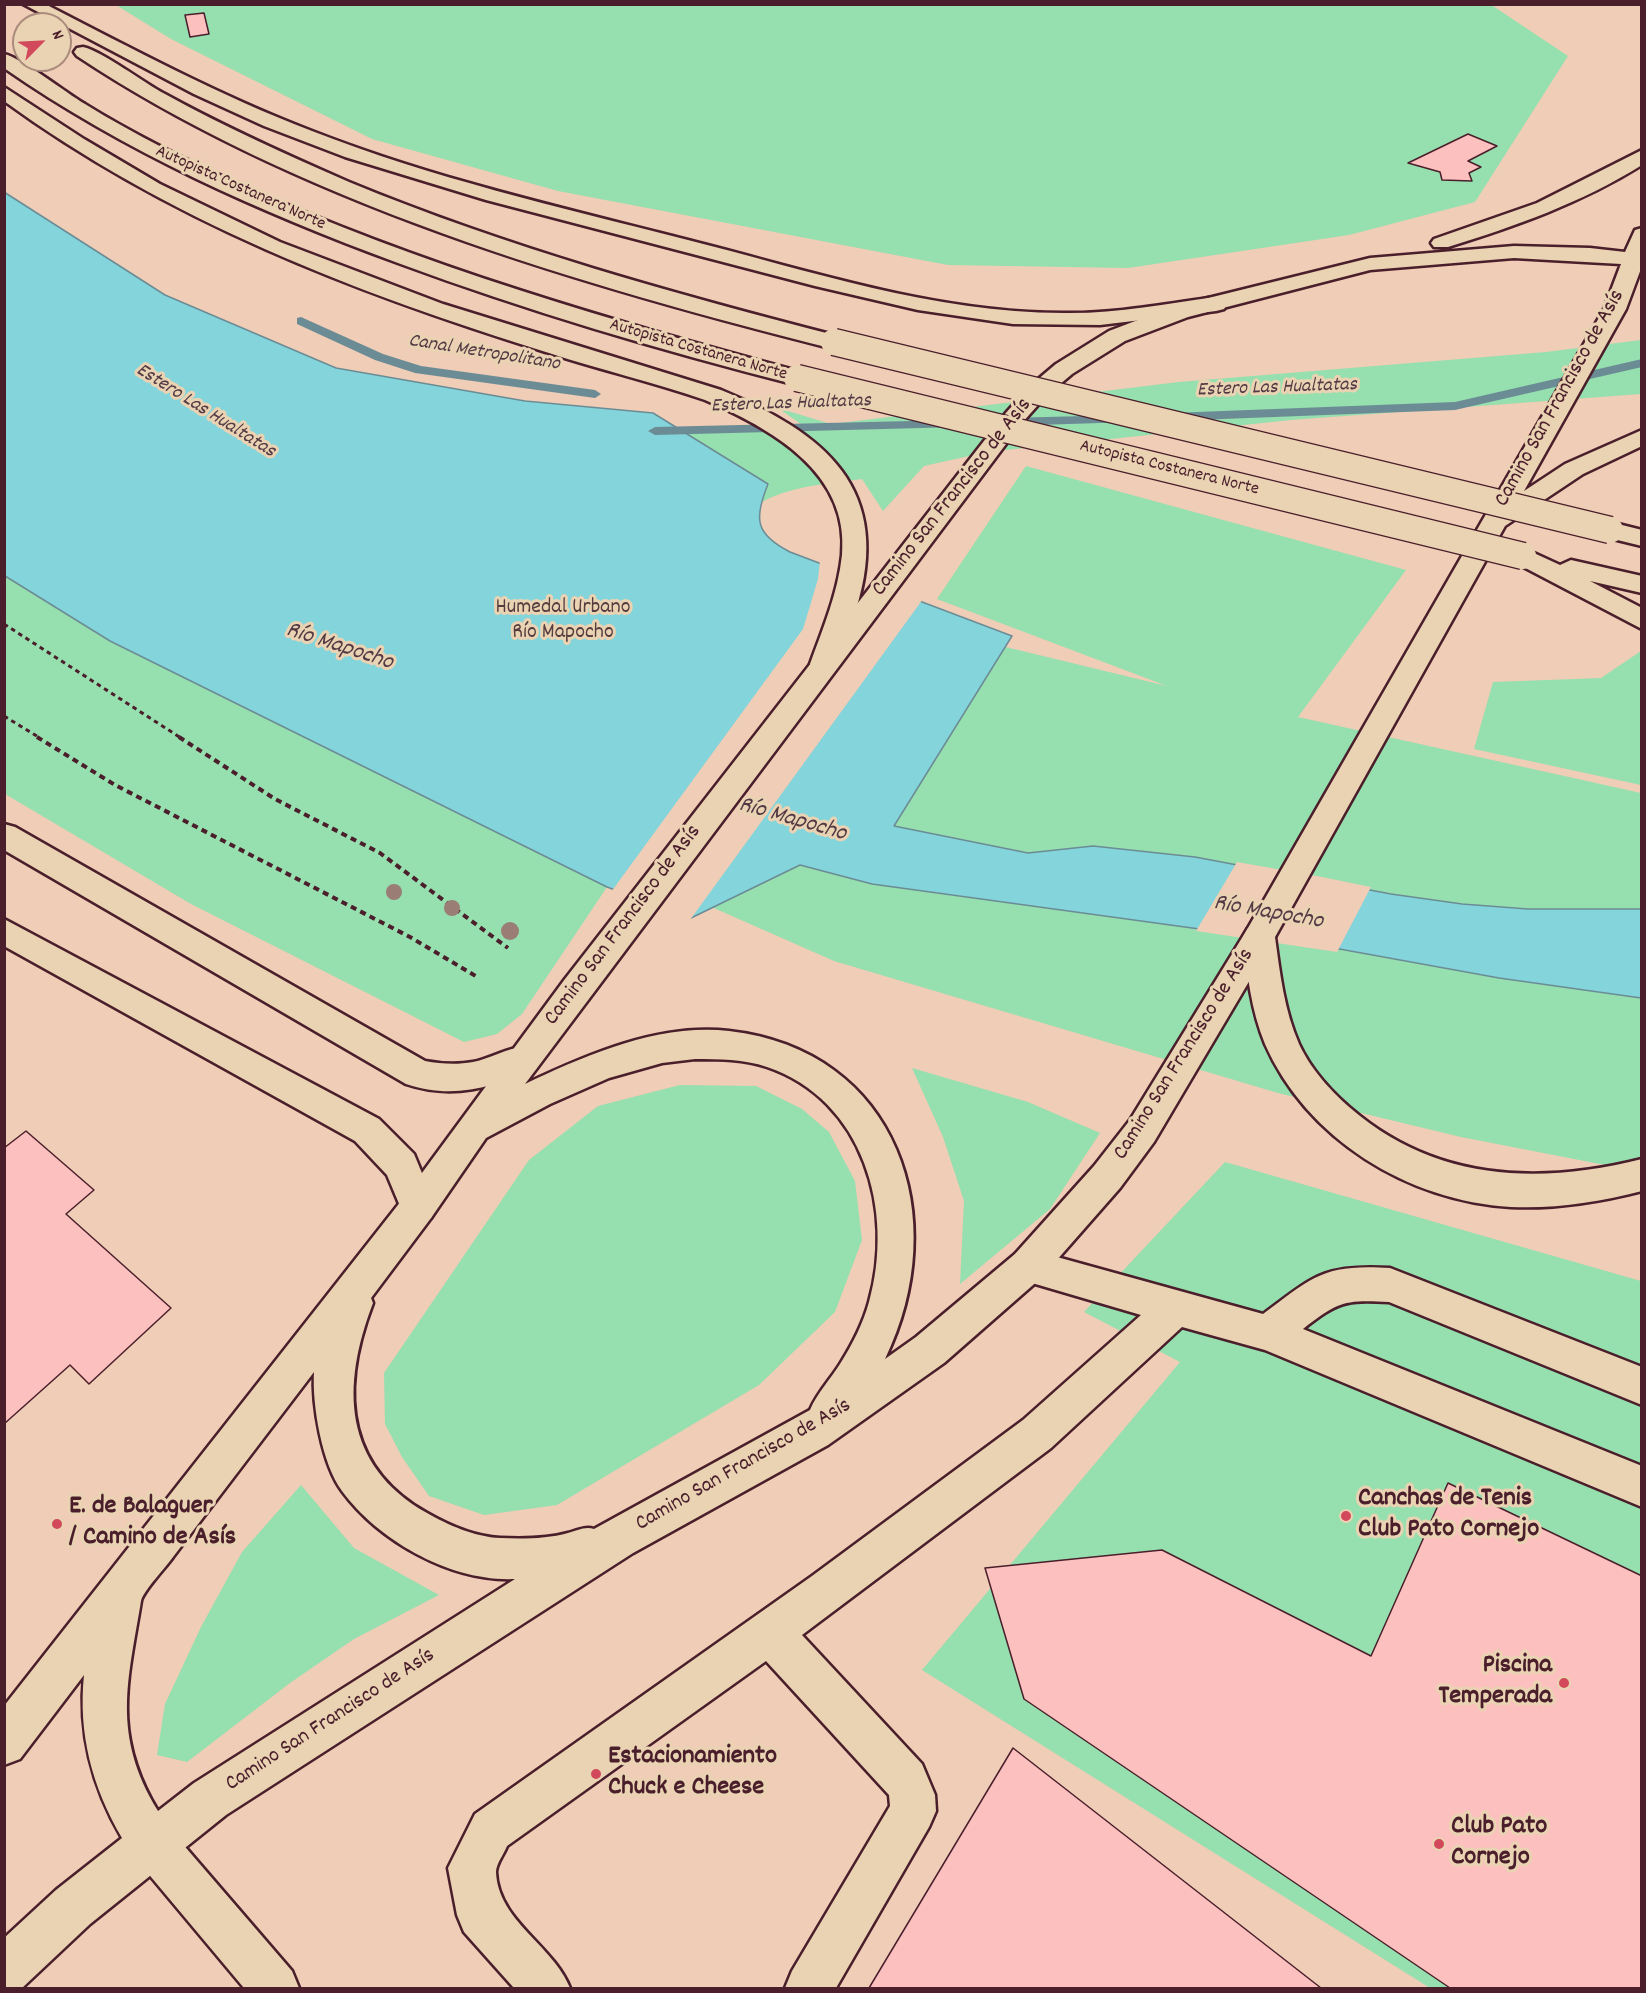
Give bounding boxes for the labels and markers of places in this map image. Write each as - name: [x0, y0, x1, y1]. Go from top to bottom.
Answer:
- place label: Canchas de Tenis Club Pato Cornejo: [1358, 1484, 1539, 1547]
- place label: E. de Balaguer / Camino de Asís: [69, 1492, 236, 1555]
- marker: Canchas de Tenis Club Pato Cornejo: [1339, 1509, 1353, 1523]
- marker: E. de Balaguer / Camino de Asís: [50, 1517, 64, 1531]
- place label: Piscina Temperada: [1438, 1651, 1552, 1714]
- marker: Piscina Temperada: [1557, 1676, 1571, 1690]
- place label: Estacionamiento Chuck e Cheese: [608, 1742, 777, 1805]
- marker: Estacionamiento Chuck e Cheese: [589, 1767, 603, 1781]
- place label: Club Pato Cornejo: [1451, 1812, 1547, 1875]
- marker: Club Pato Cornejo: [1432, 1837, 1446, 1851]

